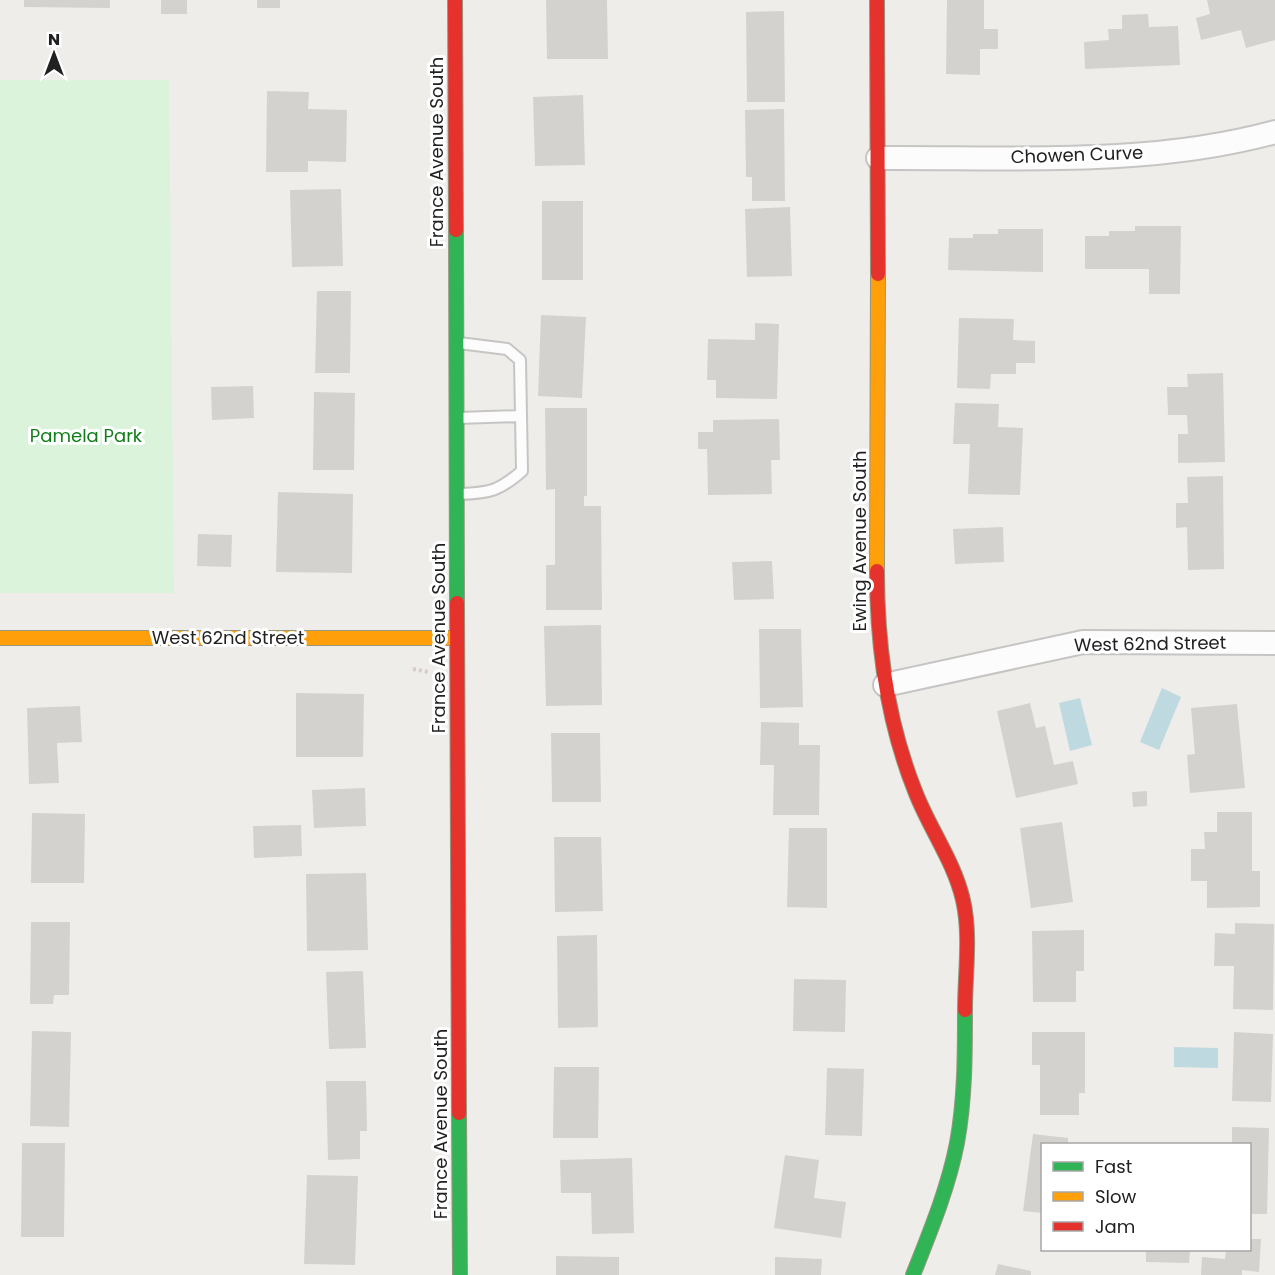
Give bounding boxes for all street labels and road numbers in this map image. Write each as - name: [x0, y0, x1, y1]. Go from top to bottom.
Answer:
- street label: France Avenue South: [424, 57, 449, 247]
- street label: Chowen Curve: [1010, 140, 1144, 169]
- street label: Ewing Avenue South: [847, 451, 872, 632]
- street label: France Avenue South: [426, 543, 451, 733]
- street label: West 62nd Street: [152, 625, 304, 650]
- street label: West 62nd Street: [1074, 630, 1226, 657]
- street label: France Avenue South: [428, 1029, 453, 1219]

